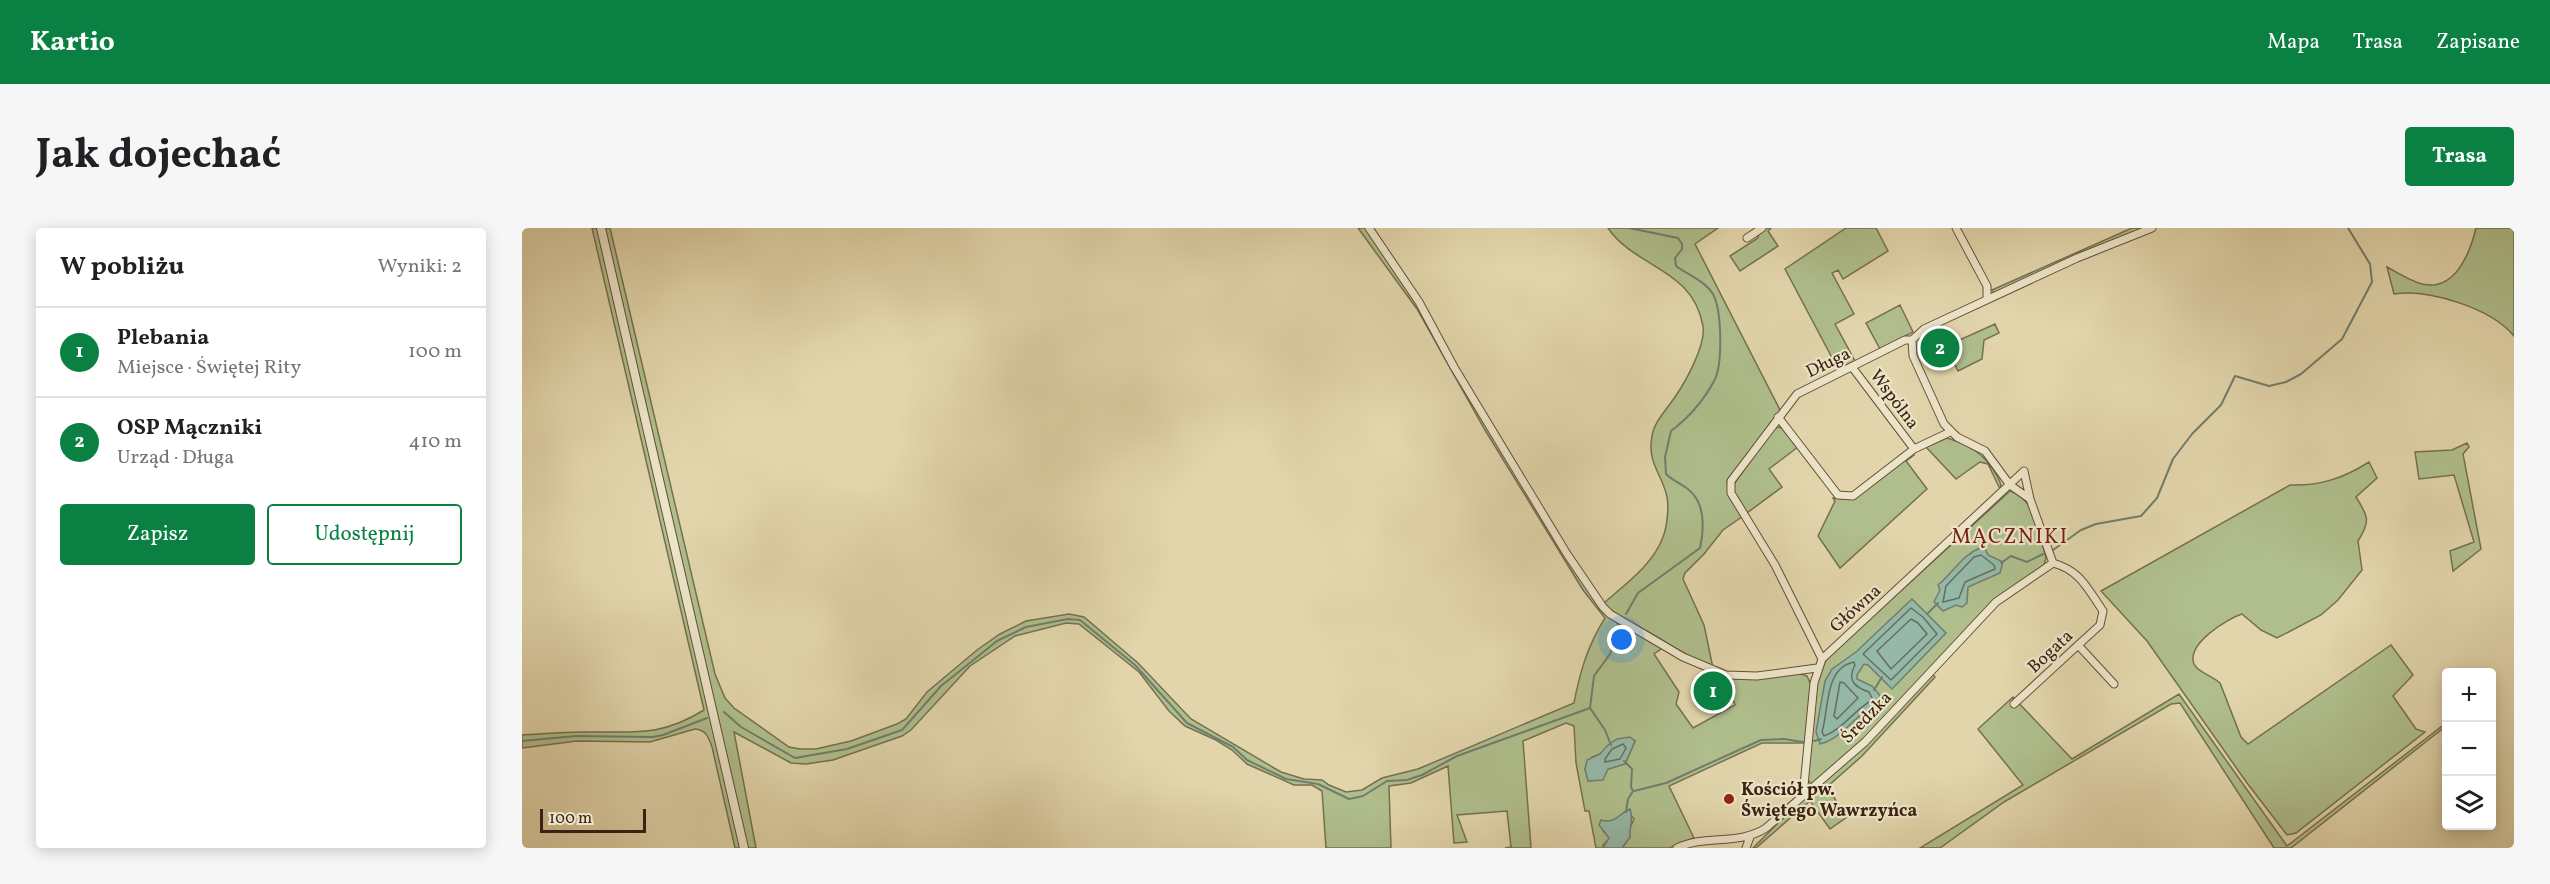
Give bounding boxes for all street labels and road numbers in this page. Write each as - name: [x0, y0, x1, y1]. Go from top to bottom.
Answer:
- street label: Długa: [1802, 342, 1855, 385]
- street label: Wspólna: [1863, 365, 1925, 435]
- street label: Główna: [1825, 579, 1887, 639]
- street label: Bogata: [2023, 625, 2079, 680]
- street label: Średzka: [1836, 686, 1898, 750]

